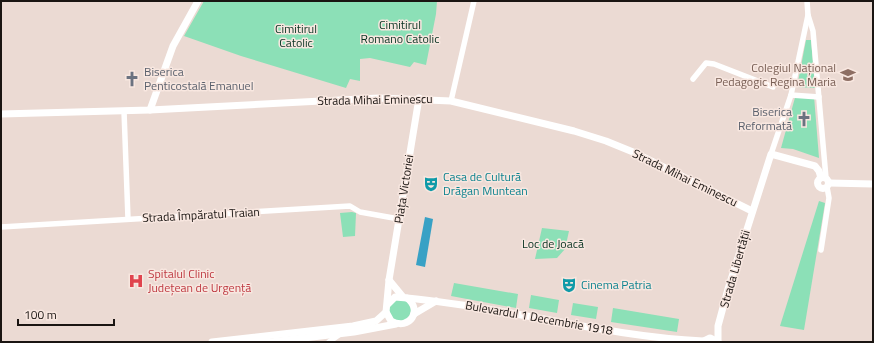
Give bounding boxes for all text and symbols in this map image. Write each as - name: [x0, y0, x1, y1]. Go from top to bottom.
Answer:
- park label: Cimitirul Romano Catolic: [361, 15, 439, 48]
- park label: Cimitirul Catolic: [275, 19, 317, 52]
- place label: Colegiul Național Pedagogic Regina Maria: [715, 58, 836, 91]
- place label: Biserica Penticostală Emanuel: [144, 62, 253, 95]
- school or university icon: Colegiul Național Pedagogic Regina Maria: [839, 66, 857, 84]
- church icon: Biserica Penticostală Emanuel: [123, 70, 141, 88]
- street label: Strada Mihai Eminescu: [317, 89, 433, 110]
- place label: Biserica Reformată: [738, 102, 792, 135]
- church icon: Biserica Reformată: [795, 110, 813, 128]
- street label: Strada Mihai Eminescu: [629, 144, 741, 211]
- street label: Piața Victoriei: [389, 153, 418, 225]
- place label: Casa de Cultură Drăgan Muntean: [443, 167, 528, 200]
- theatre icon: Casa de Cultură Drăgan Muntean: [422, 175, 440, 193]
- street label: Strada Împăratul Traian: [142, 202, 260, 227]
- street label: Strada Libertății: [714, 228, 755, 310]
- park label: Loc de Joacă: [522, 234, 584, 253]
- place label: Spitalul Clinic Județean de Urgență: [148, 264, 251, 297]
- hospital icon: Spitalul Clinic Județean de Urgență: [127, 272, 145, 290]
- place label: Cinema Patria: [581, 275, 651, 294]
- theatre icon: Cinema Patria: [560, 276, 578, 294]
- street label: Bulevardul 1 Decembrie 1918: [464, 295, 615, 340]
- scale bar: [18, 301, 114, 327]
- text: 100 m: [24, 305, 57, 324]

